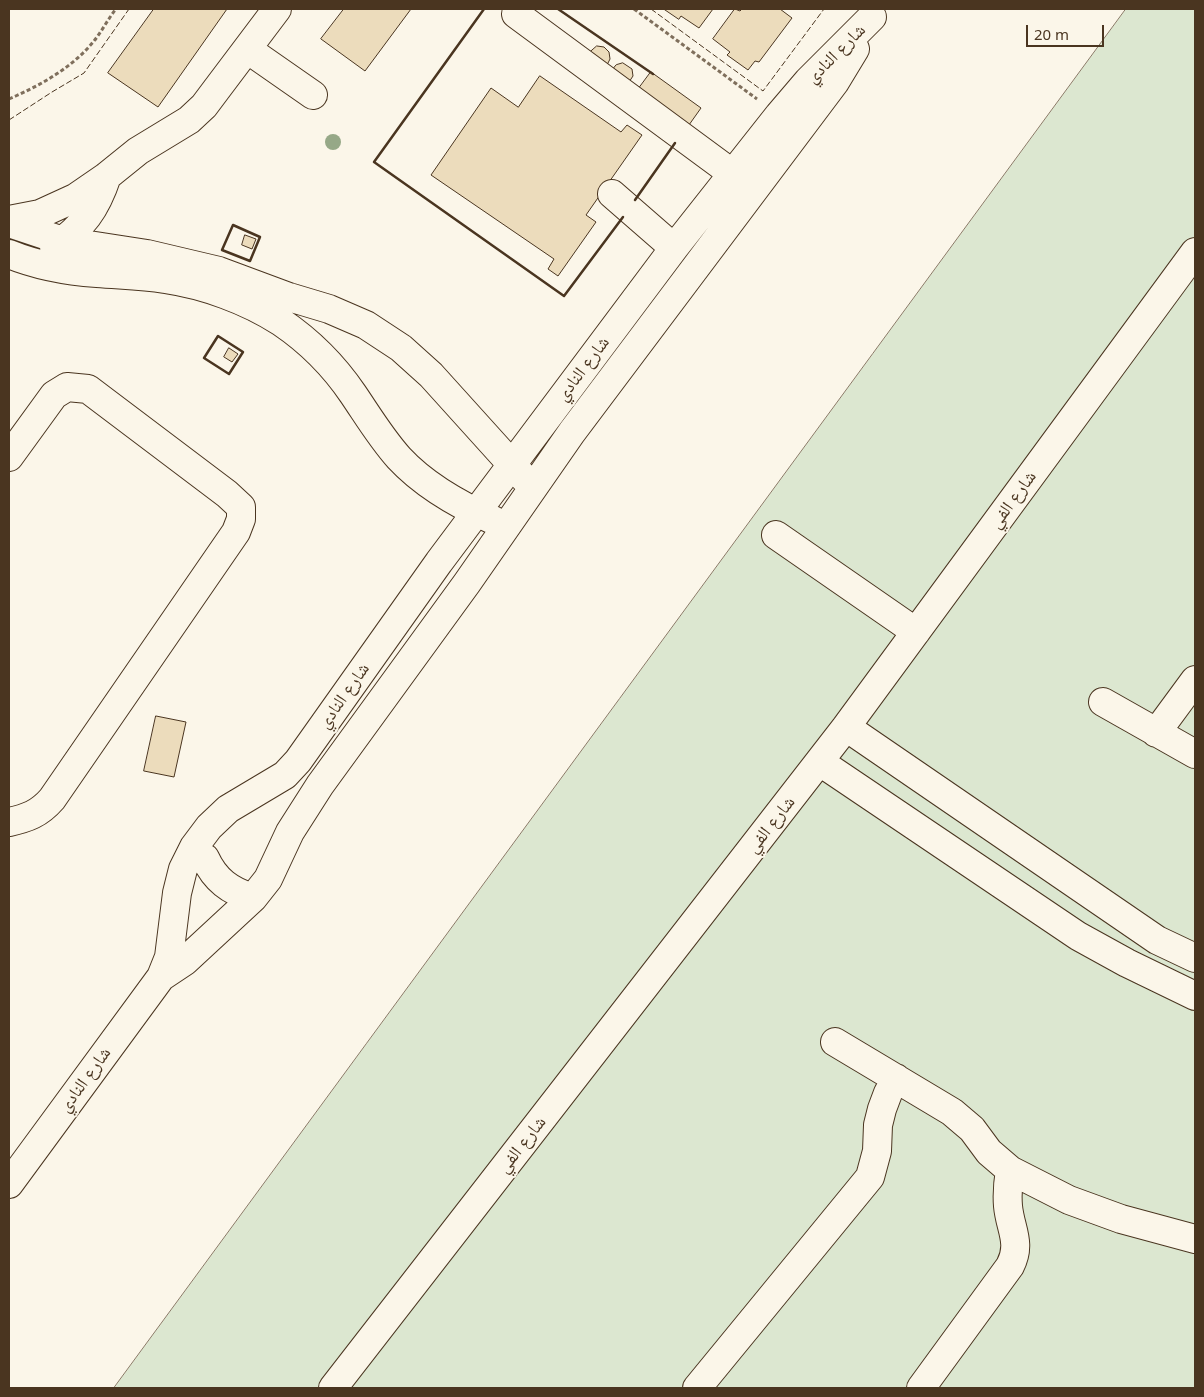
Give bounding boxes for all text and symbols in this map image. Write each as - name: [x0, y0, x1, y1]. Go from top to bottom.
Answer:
- scale bar: [1029, 15, 1106, 47]
- street label: شارع النادي: [802, 20, 870, 88]
- text: 20 m: [1034, 24, 1069, 44]
- street label: شارع النادي: [552, 332, 614, 406]
- street label: شارع الفي: [985, 467, 1041, 533]
- street label: شارع النادي: [314, 659, 374, 733]
- street label: شارع الفي: [742, 792, 800, 858]
- street label: شارع النادي: [54, 1043, 116, 1117]
- street label: شارع الفي: [493, 1112, 551, 1178]

